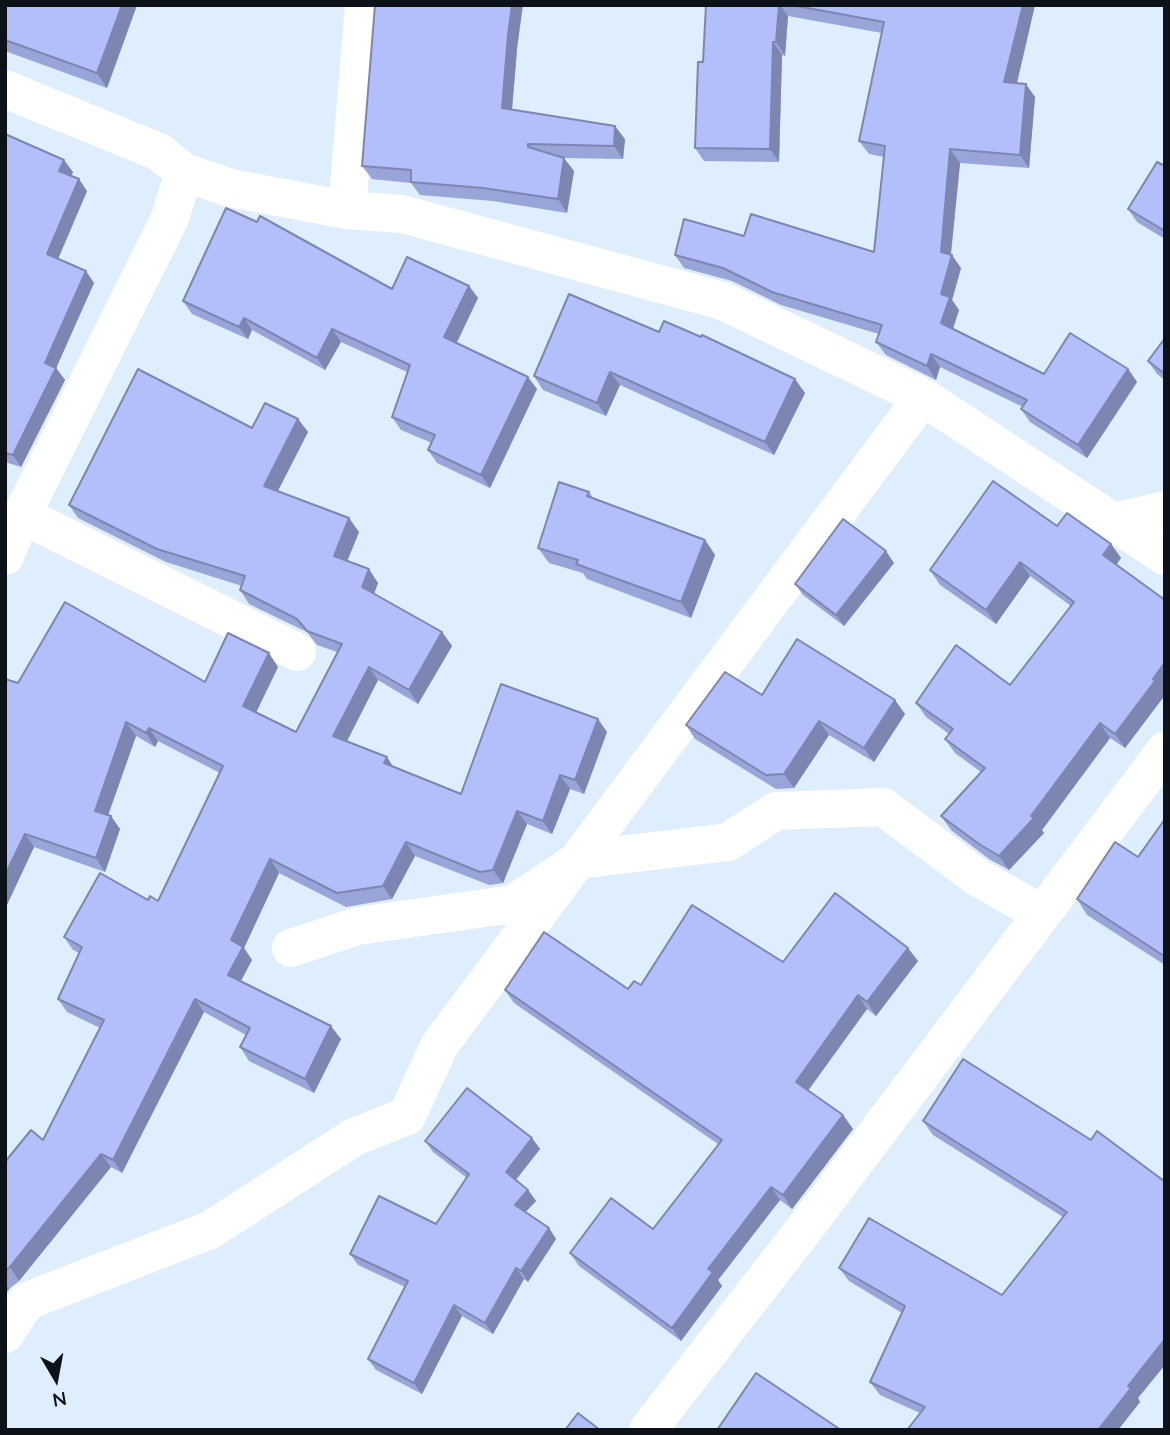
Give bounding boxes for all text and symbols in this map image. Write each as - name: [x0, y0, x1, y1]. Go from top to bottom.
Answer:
- north arrow: [21, 1344, 91, 1414]
- text: N: [51, 1387, 69, 1413]

